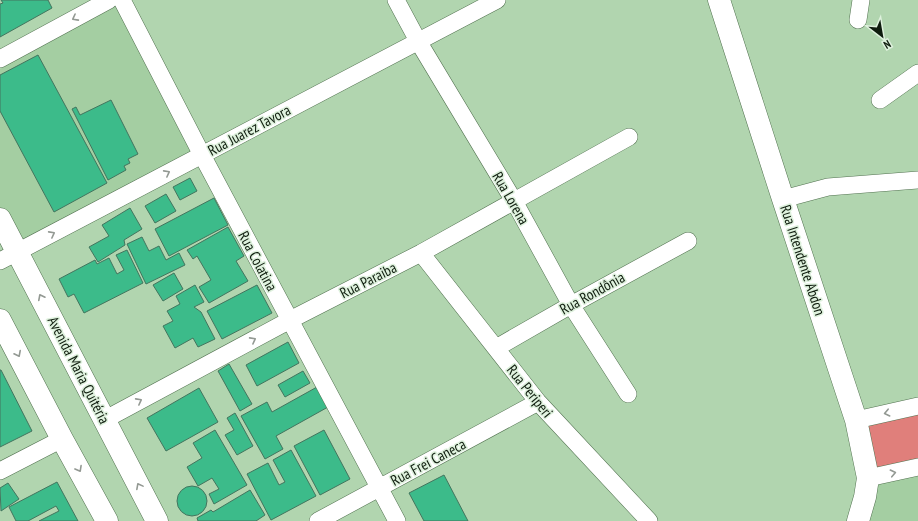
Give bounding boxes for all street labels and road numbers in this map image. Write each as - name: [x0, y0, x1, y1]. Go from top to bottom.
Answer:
- street label: Rua Juarez Tavora: [204, 100, 294, 160]
- street label: Rua Lorena: [488, 168, 534, 228]
- street label: Rua Intendente Abdon: [776, 202, 830, 318]
- street label: Rua Colatina: [234, 228, 282, 294]
- street label: Rua Paraiba: [336, 258, 400, 302]
- street label: Rua Rondônia: [556, 267, 628, 319]
- street label: Avenida Maria Quitéria: [44, 313, 114, 427]
- street label: Rua Periperi: [503, 361, 557, 421]
- street label: Rua Frei Caneca: [387, 434, 469, 490]

